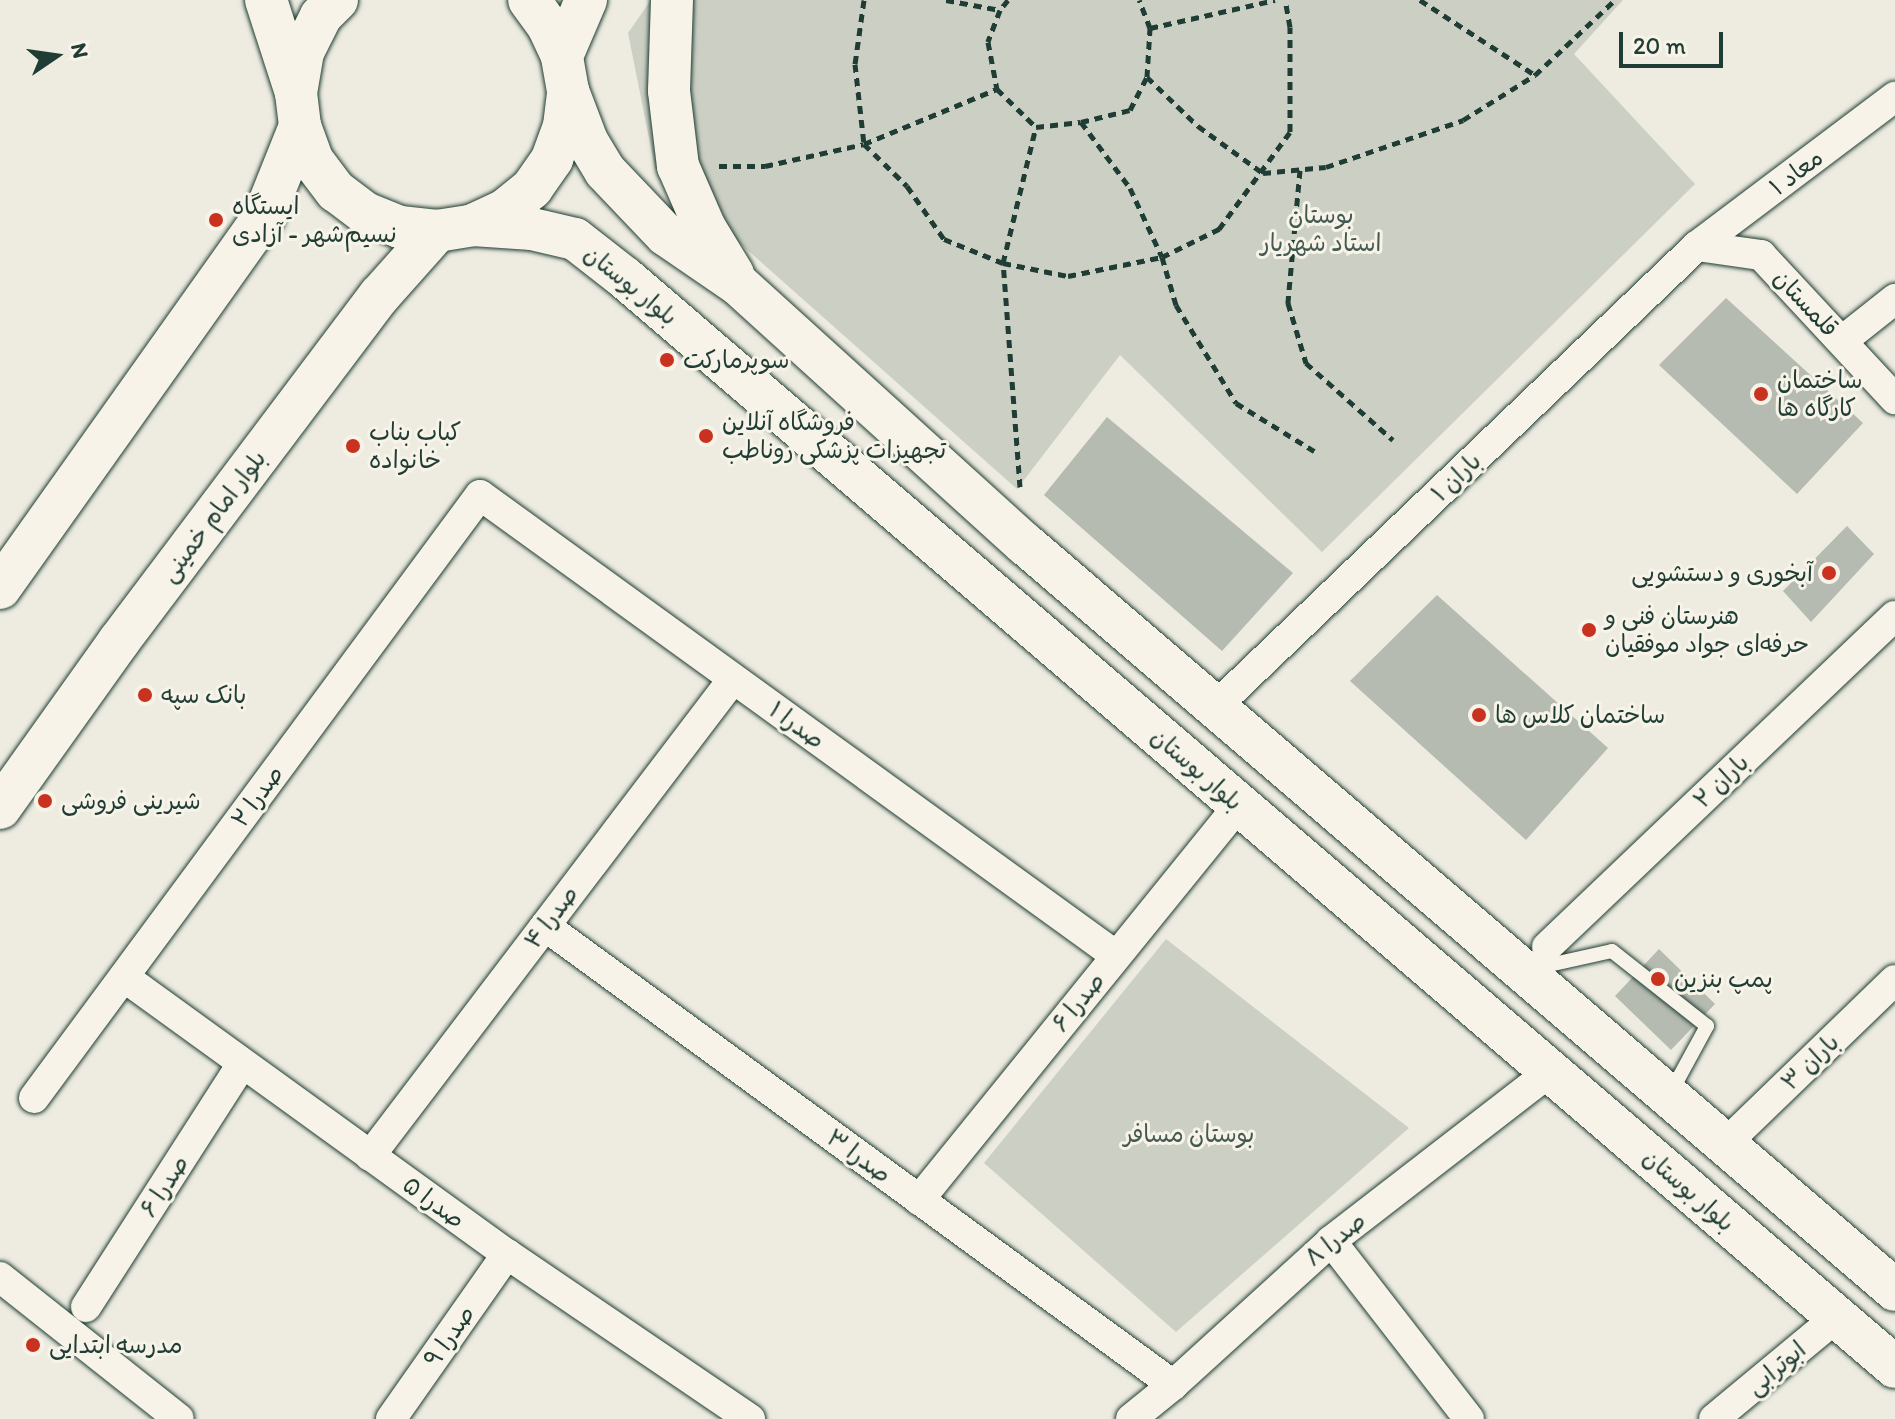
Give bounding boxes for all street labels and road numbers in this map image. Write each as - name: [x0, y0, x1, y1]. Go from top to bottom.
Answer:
- street label: معاد ۱: [1764, 143, 1828, 201]
- street label: بلوار بوستان: [579, 239, 683, 331]
- street label: قلمستان: [1768, 263, 1844, 343]
- street label: بلوار امام خمینی: [154, 444, 272, 588]
- street label: باران ۱: [1425, 446, 1487, 508]
- street label: صدرا ۱: [763, 695, 831, 755]
- street label: بلوار بوستان: [1145, 722, 1249, 816]
- street label: باران ۲: [1687, 748, 1755, 814]
- street label: صدرا ۲: [225, 759, 289, 833]
- street label: صدرا ۴: [518, 880, 584, 954]
- street label: صدرا ۶: [1045, 967, 1111, 1037]
- street label: باران ۳: [1775, 1028, 1845, 1096]
- street label: صدرا ۳: [821, 1123, 897, 1189]
- street label: بلوار بوستان: [1637, 1143, 1741, 1237]
- street label: صدرا ۶: [133, 1150, 195, 1222]
- street label: صدرا ۵: [397, 1170, 471, 1234]
- street label: صدرا ۸: [1299, 1206, 1371, 1272]
- street label: صدرا ۹: [418, 1300, 480, 1372]
- street label: ابوترابی: [1740, 1335, 1812, 1401]

